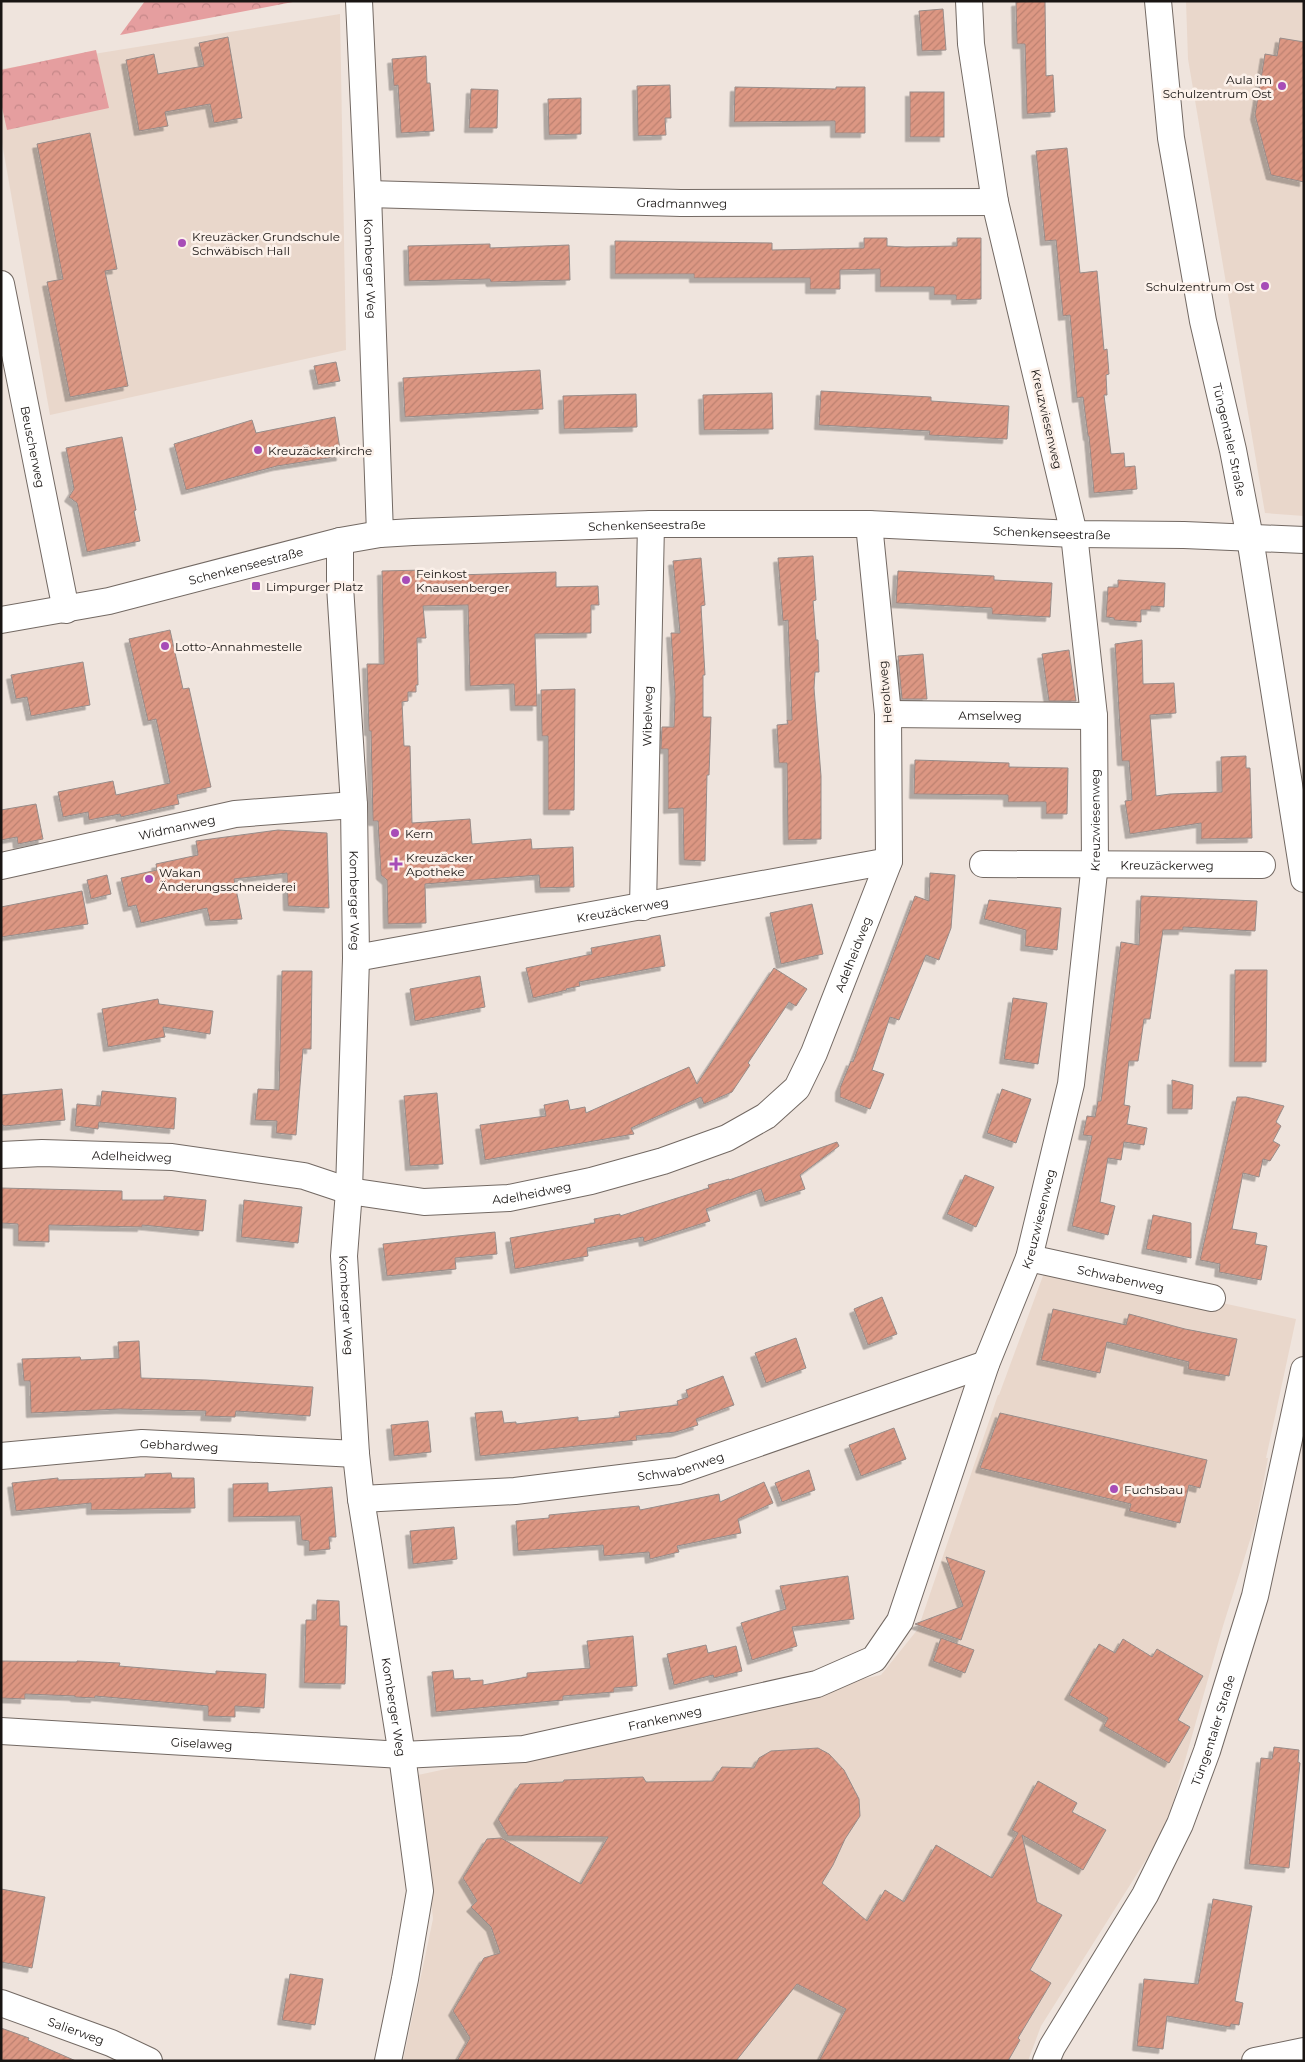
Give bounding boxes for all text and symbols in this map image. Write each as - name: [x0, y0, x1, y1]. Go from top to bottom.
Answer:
- place label: Aula im Schulzentrum Ost: [1163, 72, 1272, 101]
- marker: Aula im Schulzentrum Ost: [1276, 80, 1288, 92]
- street label: Gradmannweg: [636, 194, 727, 211]
- street label: Komberger Weg: [361, 218, 380, 319]
- place label: Kreuzäcker Grundschule Schwäbisch Hall: [192, 229, 340, 258]
- marker: Kreuzäcker Grundschule Schwäbisch Hall: [176, 237, 188, 249]
- place label: Schulzentrum Ost: [1146, 279, 1255, 294]
- marker: Schulzentrum Ost: [1259, 280, 1271, 292]
- street label: Kreuzwiesenweg: [1028, 367, 1066, 471]
- street label: Tüngentaler Straße: [1210, 381, 1249, 498]
- street label: Beuscherweg: [18, 405, 49, 489]
- place label: Kreuzäckerkirche: [268, 443, 372, 458]
- marker: Kreuzäckerkirche: [252, 444, 264, 456]
- street label: Schenkenseestraße: [588, 516, 706, 534]
- street label: Schenkenseestraße: [993, 523, 1111, 542]
- street label: Schenkenseestraße: [187, 543, 305, 588]
- place label: Feinkost Knausenberger: [416, 566, 509, 595]
- marker: Feinkost Knausenberger: [400, 574, 412, 586]
- place label: Limpurger Platz: [266, 579, 363, 594]
- marker: Limpurger Platz: [250, 580, 262, 592]
- place label: Lotto-Annahmestelle: [175, 639, 302, 654]
- marker: Lotto-Annahmestelle: [159, 640, 171, 652]
- street label: Heroltweg: [875, 660, 895, 724]
- street label: Wibelweg: [639, 685, 655, 747]
- street label: Amselweg: [958, 707, 1022, 723]
- street label: Kreuzwiesenweg: [1087, 769, 1103, 872]
- street label: Widmanweg: [137, 811, 217, 843]
- place label: Kern: [405, 826, 433, 841]
- marker: Kern: [389, 827, 401, 839]
- street label: Komberger Weg: [347, 850, 363, 951]
- place label: Kreuzäcker Apotheke: [406, 850, 473, 879]
- street label: Kreuzäckerweg: [1120, 857, 1214, 872]
- marker: Kreuzäcker Apotheke: [390, 858, 402, 870]
- place label: Wakan Änderungsschneiderei: [159, 865, 296, 894]
- marker: Wakan Änderungsschneiderei: [143, 873, 155, 885]
- street label: Kreuzäckerweg: [575, 894, 670, 925]
- street label: Adelheidweg: [831, 914, 874, 994]
- street label: Adelheidweg: [92, 1147, 172, 1164]
- street label: Kreuzwiesenweg: [1018, 1167, 1058, 1271]
- street label: Adelheidweg: [492, 1178, 572, 1206]
- street label: Komberger Weg: [336, 1255, 357, 1356]
- street label: Schwabenweg: [1076, 1261, 1166, 1295]
- street label: Gebhardweg: [140, 1435, 219, 1454]
- street label: Schwabenweg: [637, 1448, 726, 1483]
- place label: Fuchsbau: [1124, 1482, 1183, 1497]
- marker: Fuchsbau: [1108, 1483, 1120, 1495]
- street label: Komberger Weg: [379, 1656, 410, 1758]
- street label: Tüngentaler Straße: [1187, 1673, 1238, 1788]
- street label: Frankenweg: [626, 1702, 703, 1733]
- street label: Giselaweg: [170, 1734, 233, 1752]
- street label: Salierweg: [46, 2013, 106, 2047]

